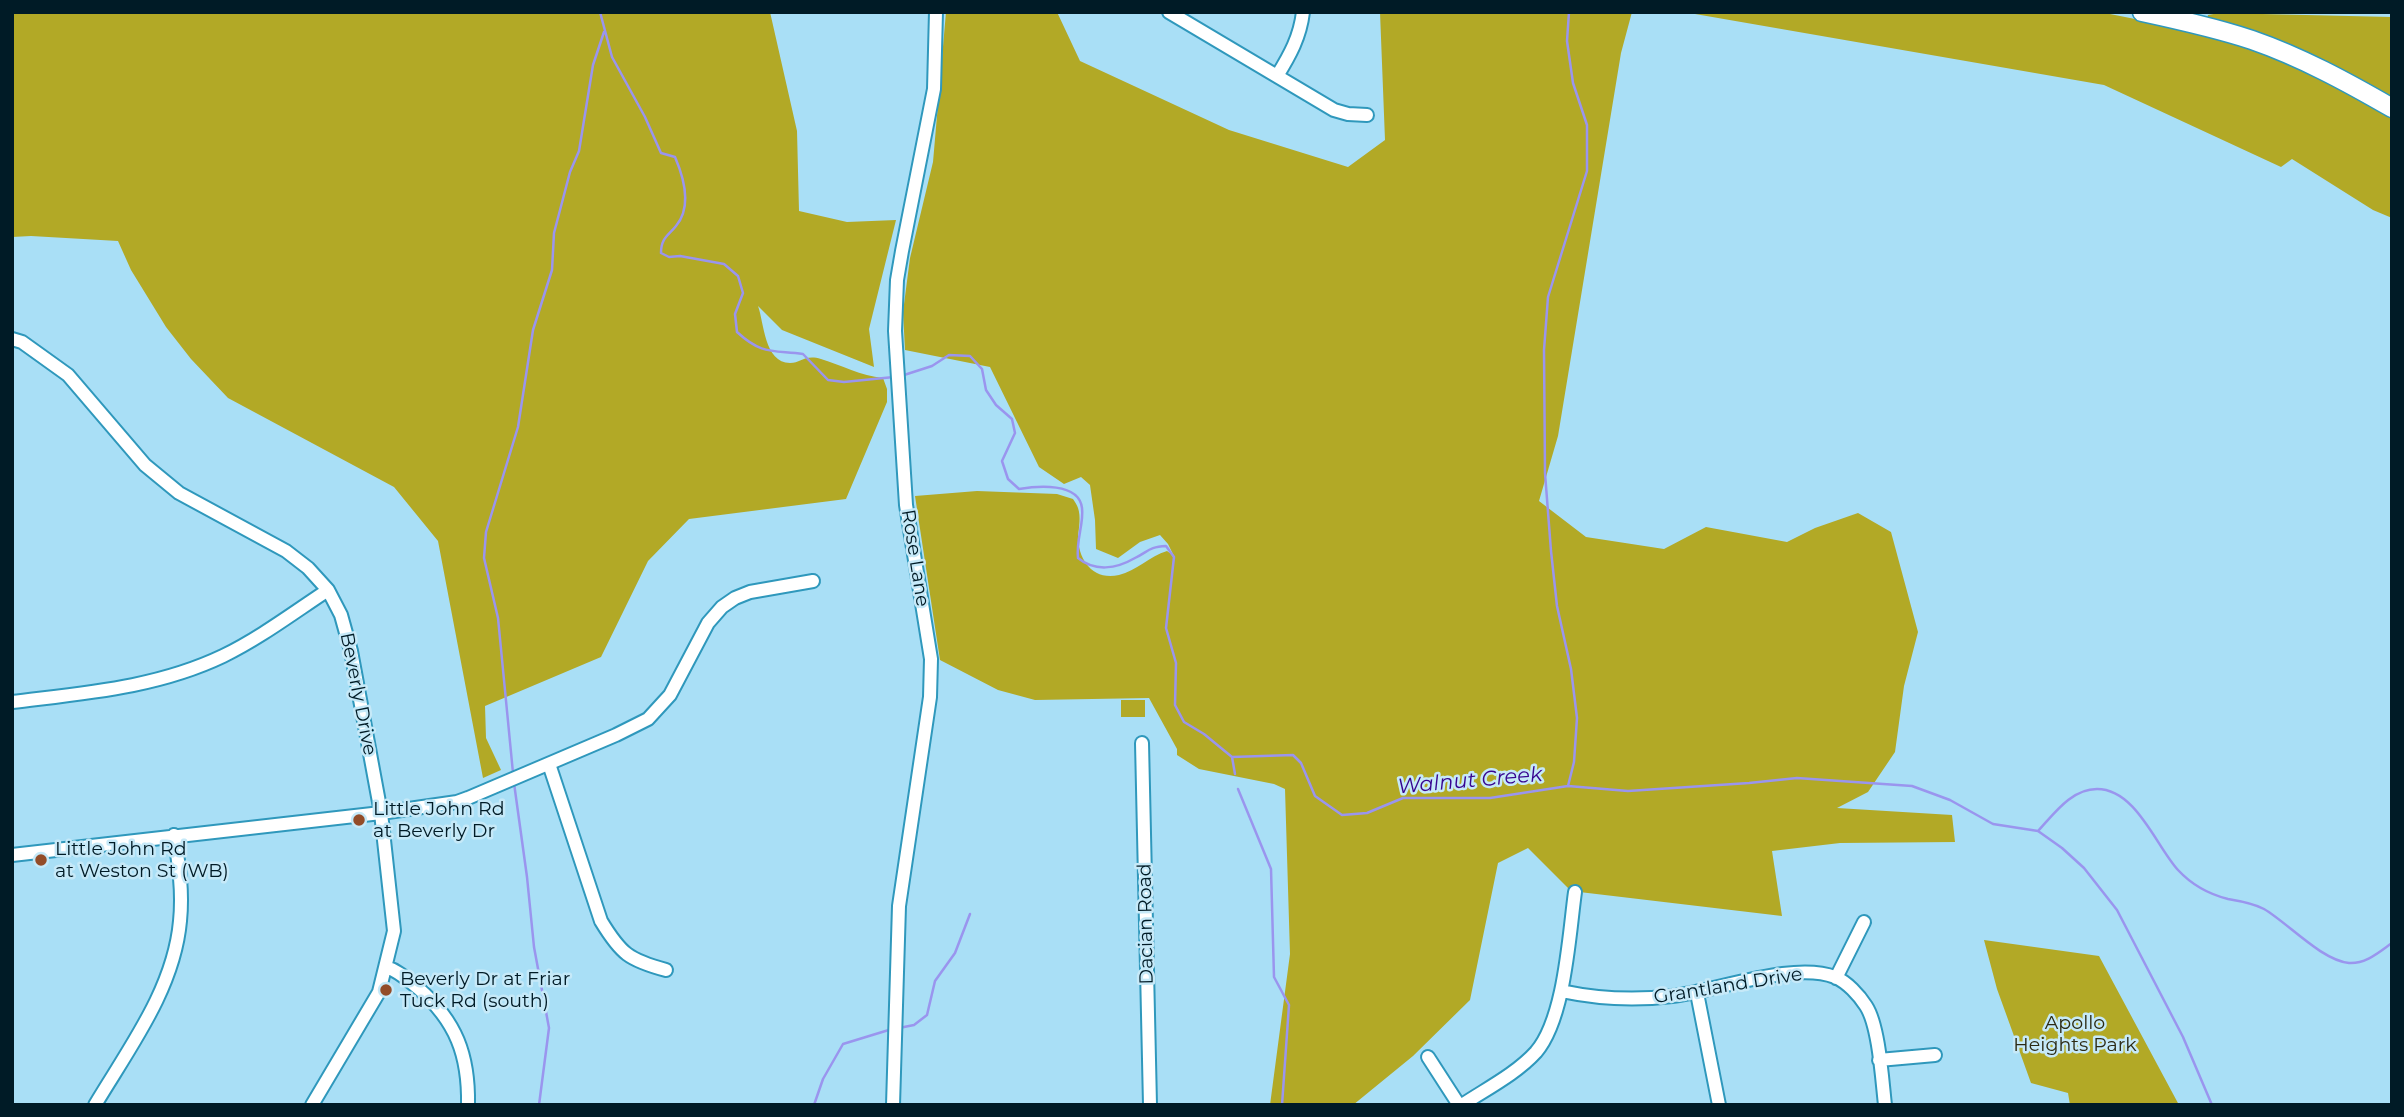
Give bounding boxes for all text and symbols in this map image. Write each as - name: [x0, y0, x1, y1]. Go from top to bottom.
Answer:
- street label: Rose Lane: [896, 508, 934, 608]
- street label: Beverly Drive: [335, 631, 381, 757]
- water label: Walnut Creek: [1397, 762, 1543, 800]
- place label: Little John Rd at Beverly Dr: [373, 798, 505, 842]
- marker: Little John Rd at Beverly Dr: [351, 812, 367, 828]
- place label: Little John Rd at Weston St (WB): [55, 838, 229, 882]
- marker: Little John Rd at Weston St (WB): [33, 852, 49, 868]
- street label: Dacian Road: [1134, 863, 1158, 985]
- street label: Grantland Drive: [1652, 963, 1804, 1009]
- place label: Beverly Dr at Friar Tuck Rd (south): [400, 968, 570, 1012]
- marker: Beverly Dr at Friar Tuck Rd (south): [378, 982, 394, 998]
- park label: Apollo Heights Park: [2013, 1012, 2137, 1056]

